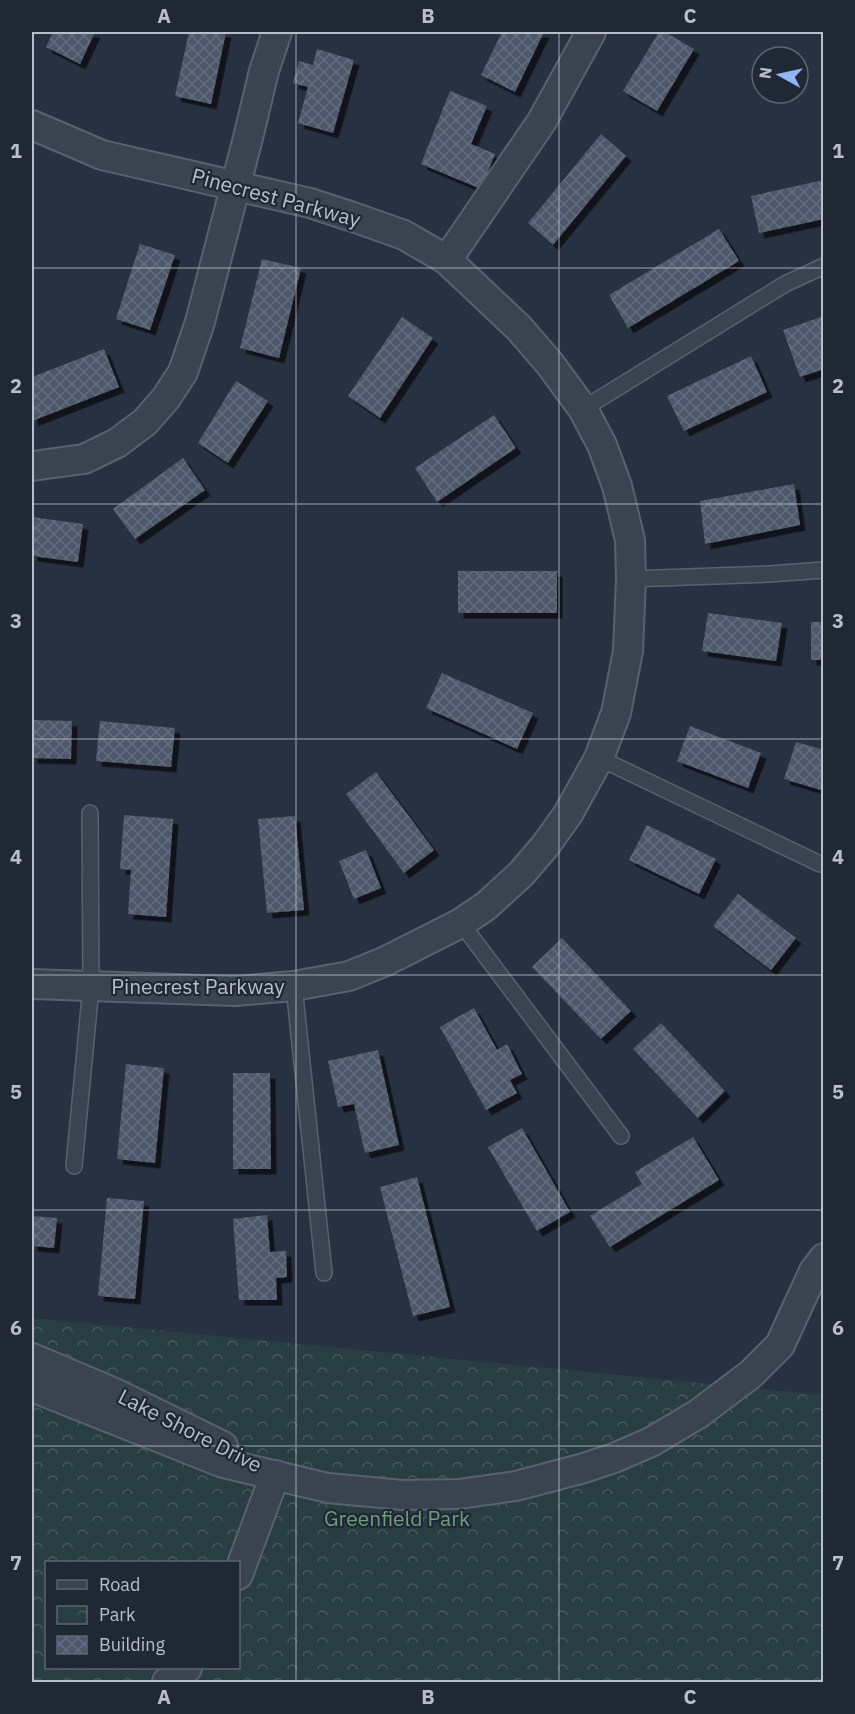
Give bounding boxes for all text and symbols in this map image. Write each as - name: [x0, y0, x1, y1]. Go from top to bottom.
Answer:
- text: A: [157, 2, 171, 29]
- text: B: [421, 2, 435, 29]
- text: C: [683, 2, 697, 29]
- north arrow: [750, 45, 810, 105]
- text: N: [754, 66, 776, 80]
- text: 1: [10, 137, 22, 164]
- text: 1: [832, 137, 844, 164]
- street label: Pinecrest Parkway: [189, 161, 364, 233]
- text: 2: [10, 372, 22, 399]
- text: 2: [832, 372, 844, 399]
- text: 3: [10, 607, 22, 634]
- text: 3: [832, 607, 844, 634]
- text: 4: [10, 843, 22, 870]
- text: 4: [832, 843, 844, 870]
- street label: Pinecrest Parkway: [111, 972, 285, 1000]
- text: 5: [10, 1078, 22, 1105]
- text: 5: [832, 1078, 844, 1105]
- text: 6: [10, 1314, 22, 1341]
- text: 6: [832, 1314, 844, 1341]
- street label: Lake Shore Drive: [114, 1382, 267, 1478]
- park label: Greenfield Park: [324, 1504, 470, 1532]
- text: 7: [10, 1549, 22, 1576]
- text: 7: [832, 1549, 844, 1576]
- legend: [45, 1561, 240, 1669]
- text: Road: [99, 1573, 140, 1596]
- text: Park: [99, 1603, 136, 1626]
- text: Building: [99, 1633, 166, 1656]
- text: A: [157, 1683, 171, 1710]
- text: B: [421, 1683, 435, 1710]
- text: C: [683, 1683, 697, 1710]

